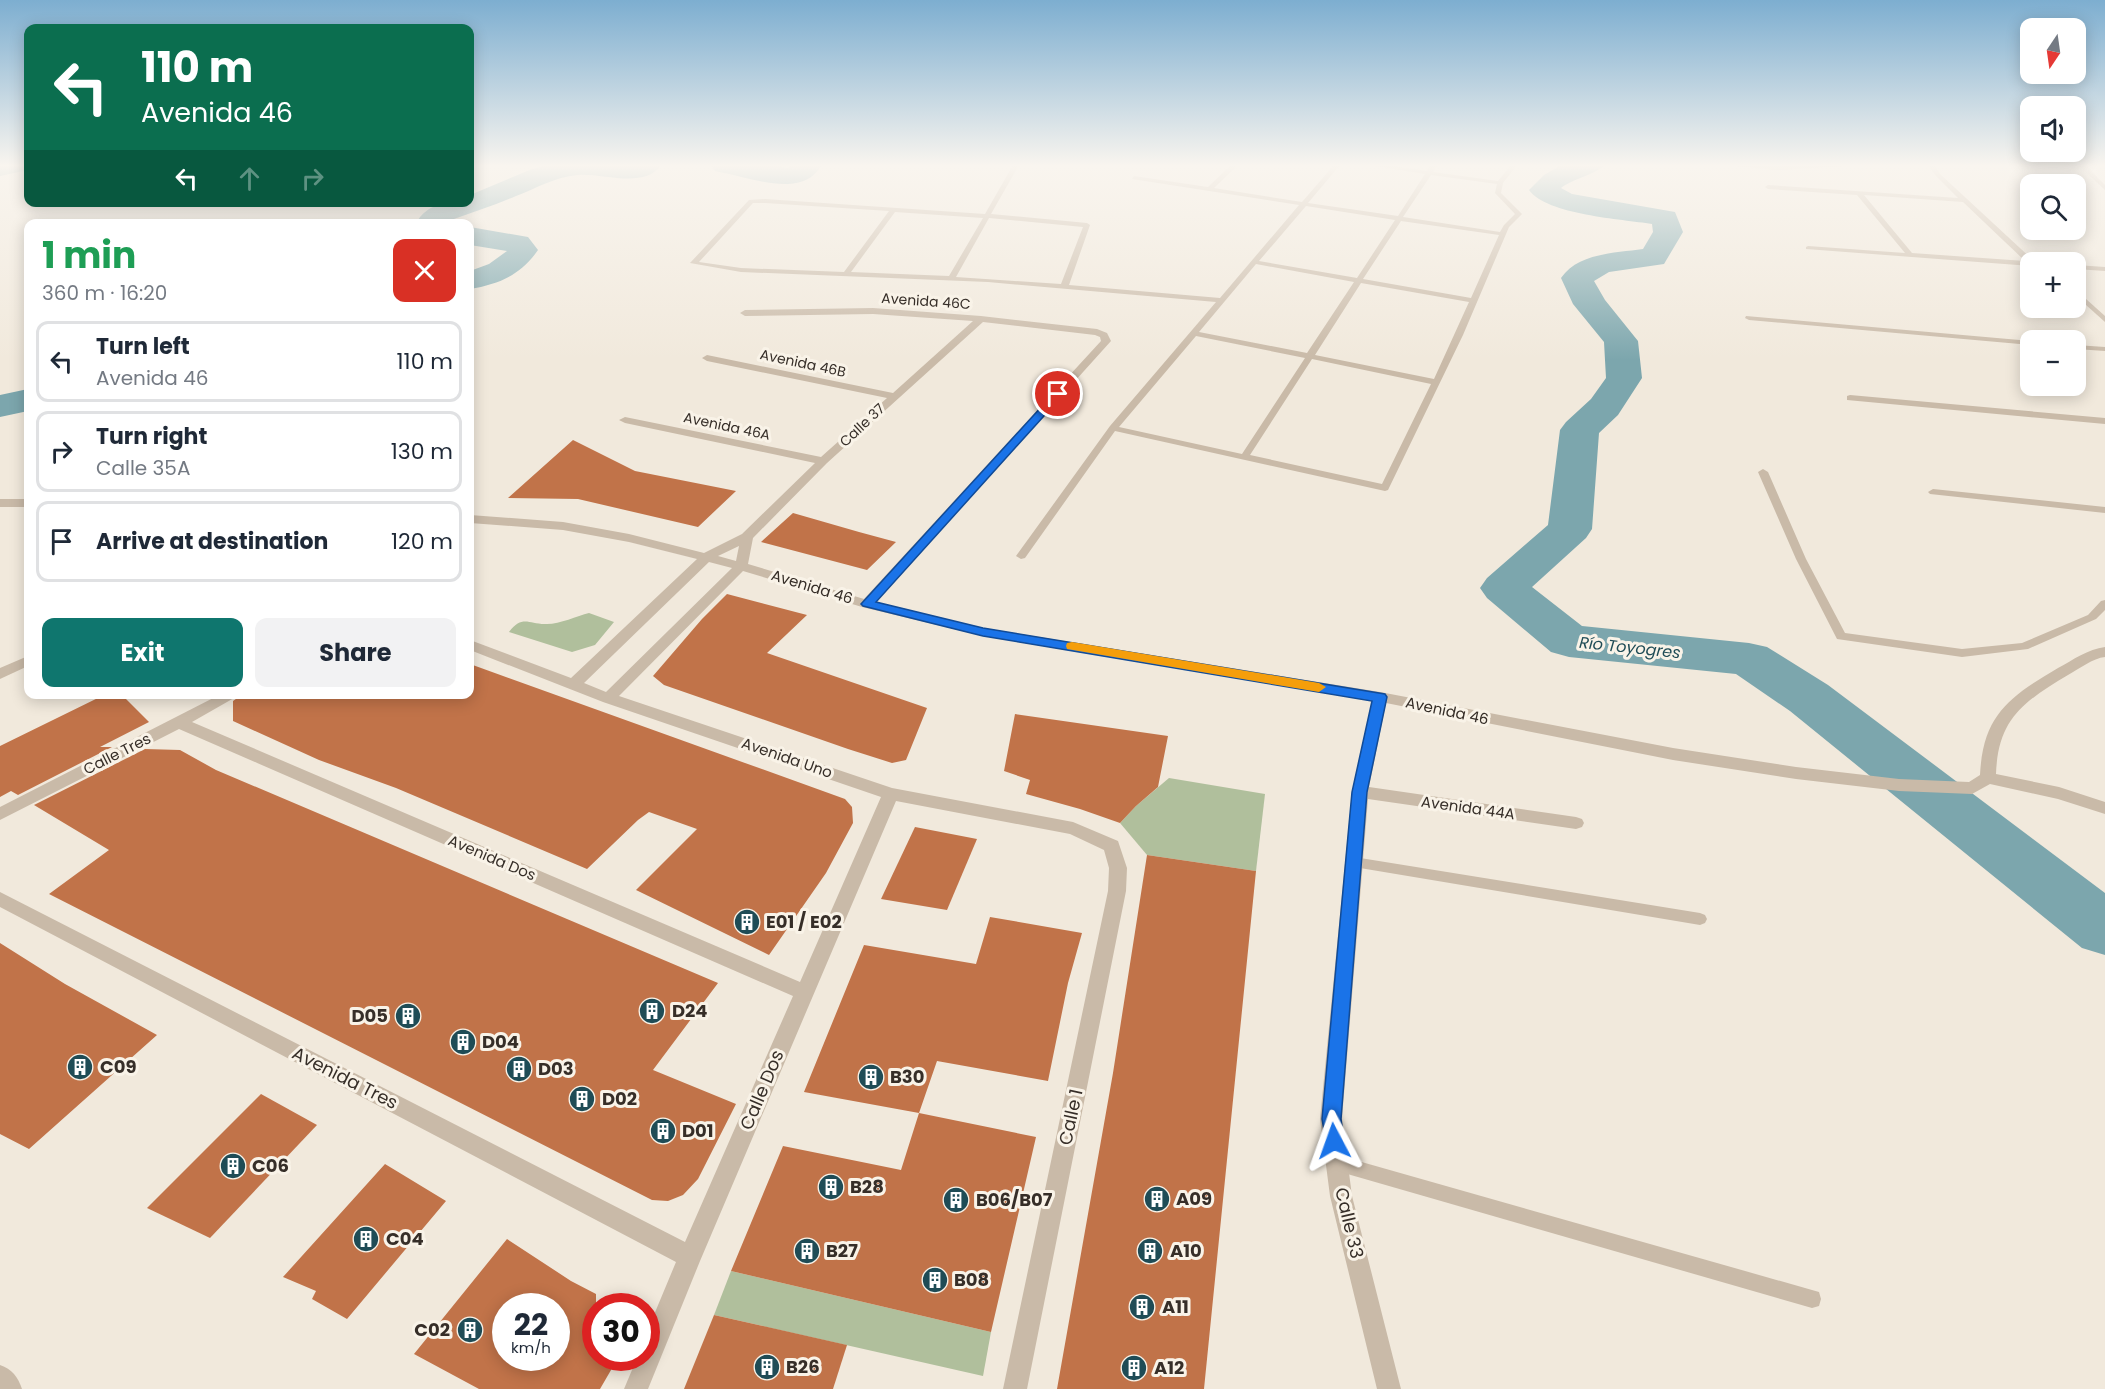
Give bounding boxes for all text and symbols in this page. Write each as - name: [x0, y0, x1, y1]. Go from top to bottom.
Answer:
- north arrow: [2020, 18, 2086, 84]
- map controls: [2020, 18, 2086, 396]
- text: 110 m: [141, 38, 253, 97]
- icon: left: [42, 48, 120, 126]
- text: Avenida 46: [141, 94, 293, 131]
- button: sound: [2020, 96, 2086, 162]
- icon: left: [170, 162, 203, 195]
- icon: ahead: [233, 162, 266, 195]
- icon: right: [296, 162, 329, 195]
- button: search: [2020, 174, 2086, 240]
- text: 1 min: [42, 230, 136, 281]
- button: close: [393, 239, 456, 302]
- button: +: [2020, 252, 2086, 318]
- text: 360 m · 16:20: [42, 279, 167, 307]
- street label: Avenida 46C: [881, 288, 971, 314]
- button: −: [2020, 330, 2086, 396]
- text: Turn left: [96, 331, 190, 362]
- street label: Avenida 46B: [758, 344, 848, 382]
- icon: left: [45, 345, 78, 378]
- text: 110 m: [397, 346, 453, 377]
- text: Avenida 46: [96, 364, 208, 392]
- pin: [1032, 368, 1083, 419]
- icon: arrive: [1041, 377, 1074, 410]
- street label: Calle 37: [835, 399, 889, 451]
- street label: Avenida 46A: [682, 407, 772, 445]
- text: Turn right: [96, 421, 207, 452]
- icon: right: [45, 435, 78, 468]
- text: 130 m: [391, 436, 453, 467]
- text: Calle 35A: [96, 454, 190, 482]
- icon: arrive: [45, 525, 78, 558]
- text: Arrive at destination: [96, 526, 328, 557]
- text: 120 m: [391, 526, 453, 557]
- street label: Avenida 46: [769, 564, 856, 609]
- button: Exit: [42, 618, 243, 687]
- button: Share: [255, 618, 456, 687]
- water label: Río Toyogres: [1578, 631, 1682, 664]
- street label: Avenida 46: [1404, 691, 1491, 730]
- street label: Calle Tres: [79, 727, 154, 780]
- street label: Avenida Uno: [739, 732, 835, 783]
- street label: Avenida 44A: [1420, 791, 1516, 824]
- street label: Avenida Dos: [445, 830, 539, 886]
- building icon: E01 / E02: [732, 907, 762, 937]
- place label: E01 / E02: [766, 909, 842, 934]
- building icon: D24: [637, 996, 667, 1026]
- place label: D24: [672, 998, 708, 1023]
- building icon: D05: [393, 1001, 423, 1031]
- place label: D05: [351, 1003, 388, 1028]
- building icon: D04: [448, 1027, 478, 1057]
- place label: D04: [482, 1029, 519, 1054]
- street label: Avenida Tres: [288, 1040, 402, 1115]
- street label: Calle Dos: [734, 1046, 790, 1134]
- building icon: C09: [65, 1052, 95, 1082]
- place label: C09: [100, 1054, 137, 1079]
- building icon: D03: [504, 1054, 534, 1084]
- place label: D03: [538, 1056, 574, 1081]
- building icon: B30: [856, 1062, 886, 1092]
- place label: B30: [890, 1064, 925, 1089]
- building icon: D02: [567, 1084, 597, 1114]
- place label: D02: [602, 1086, 637, 1111]
- street label: Calle 1: [1052, 1087, 1089, 1147]
- position arrow: [1302, 1109, 1366, 1173]
- building icon: D01: [648, 1116, 678, 1146]
- place label: D01: [682, 1118, 714, 1143]
- building icon: C06: [218, 1151, 248, 1181]
- place label: C06: [252, 1153, 289, 1178]
- building icon: B28: [816, 1172, 846, 1202]
- place label: B28: [850, 1174, 884, 1199]
- building icon: A09: [1142, 1184, 1172, 1214]
- building icon: B06/B07: [941, 1185, 971, 1215]
- street label: Calle 33: [1329, 1185, 1370, 1261]
- place label: A09: [1176, 1186, 1212, 1211]
- place label: B06/B07: [976, 1187, 1053, 1212]
- building icon: C04: [351, 1224, 381, 1254]
- place label: C04: [386, 1226, 424, 1251]
- building icon: B27: [792, 1236, 822, 1266]
- building icon: A10: [1135, 1236, 1165, 1266]
- place label: B27: [826, 1238, 858, 1263]
- place label: A10: [1170, 1238, 1202, 1263]
- building icon: B08: [920, 1265, 950, 1295]
- place label: B08: [954, 1267, 989, 1292]
- building icon: A11: [1127, 1292, 1157, 1322]
- speed limit sign: 30: [582, 1293, 660, 1371]
- place label: A11: [1162, 1294, 1189, 1319]
- text: 22: [514, 1303, 548, 1346]
- building icon: C02: [455, 1315, 485, 1345]
- place label: C02: [414, 1317, 450, 1342]
- text: km/h: [511, 1337, 551, 1358]
- building icon: B26: [752, 1352, 782, 1382]
- building icon: A12: [1119, 1353, 1149, 1383]
- place label: B26: [786, 1354, 820, 1379]
- place label: A12: [1154, 1355, 1184, 1380]

